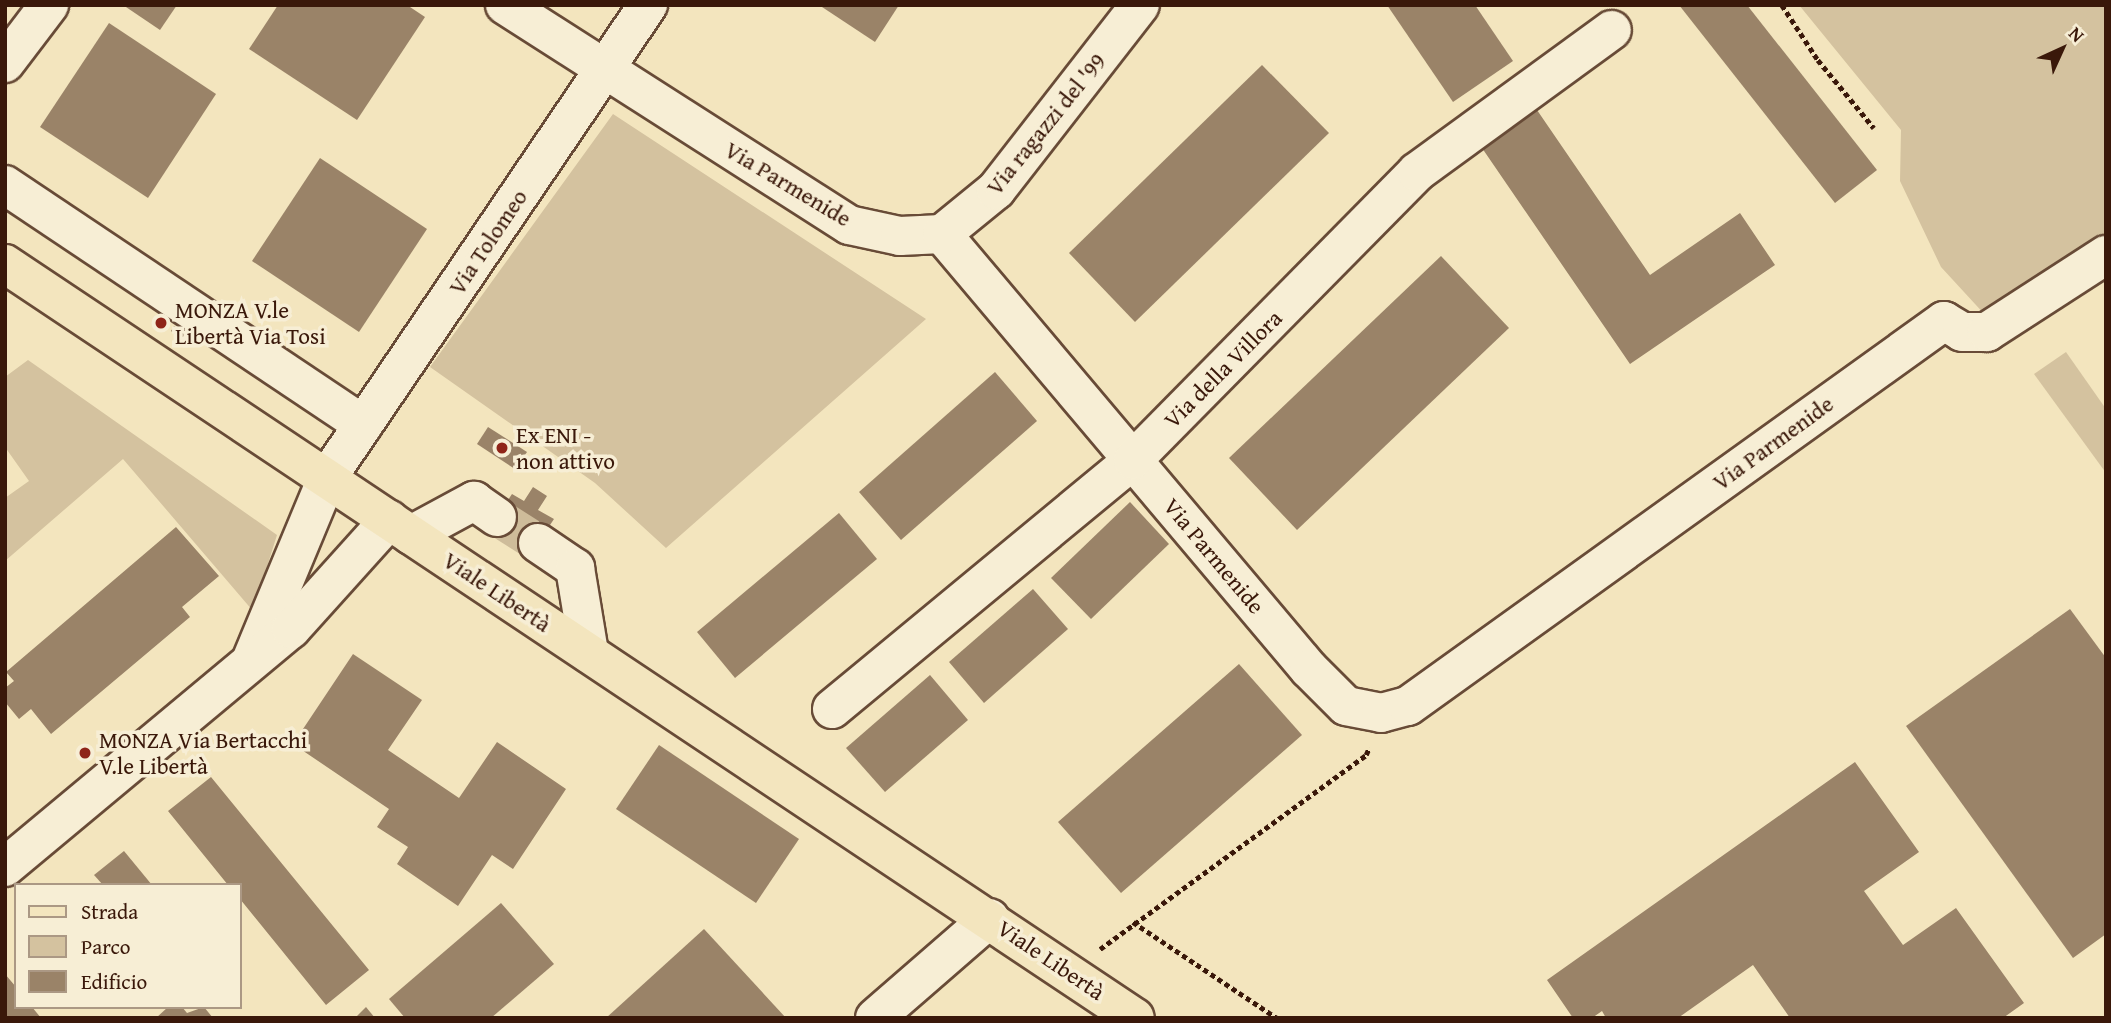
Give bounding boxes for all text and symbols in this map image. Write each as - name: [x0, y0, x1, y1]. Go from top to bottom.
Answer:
- north arrow: [2027, 14, 2097, 84]
- text: N: [2062, 20, 2091, 49]
- street label: Via ragazzi del '99: [980, 48, 1112, 200]
- street label: Via Parmenide: [720, 136, 856, 232]
- street label: Via Tolomeo: [443, 184, 533, 300]
- place label: MONZA V.le Libertà Via Tosi: [175, 296, 326, 350]
- street label: Via della Villora: [1158, 304, 1288, 434]
- marker: MONZA V.le Libertà Via Tosi: [153, 315, 169, 331]
- street label: Via Parmenide: [1707, 390, 1839, 496]
- place label: Ex ENI - non attivo: [516, 421, 615, 475]
- marker: Ex ENI - non attivo: [494, 440, 510, 456]
- street label: Via Parmenide: [1158, 493, 1270, 619]
- street label: Viale Libertà: [438, 546, 556, 638]
- place label: MONZA Via Bertacchi V.le Libertà: [99, 726, 307, 780]
- marker: MONZA Via Bertacchi V.le Libertà: [77, 745, 93, 761]
- legend: [14, 883, 242, 1009]
- text: Strada: [81, 896, 138, 927]
- street label: Viale Libertà: [992, 914, 1110, 1006]
- text: Parco: [81, 931, 131, 962]
- text: Edificio: [81, 966, 147, 997]

